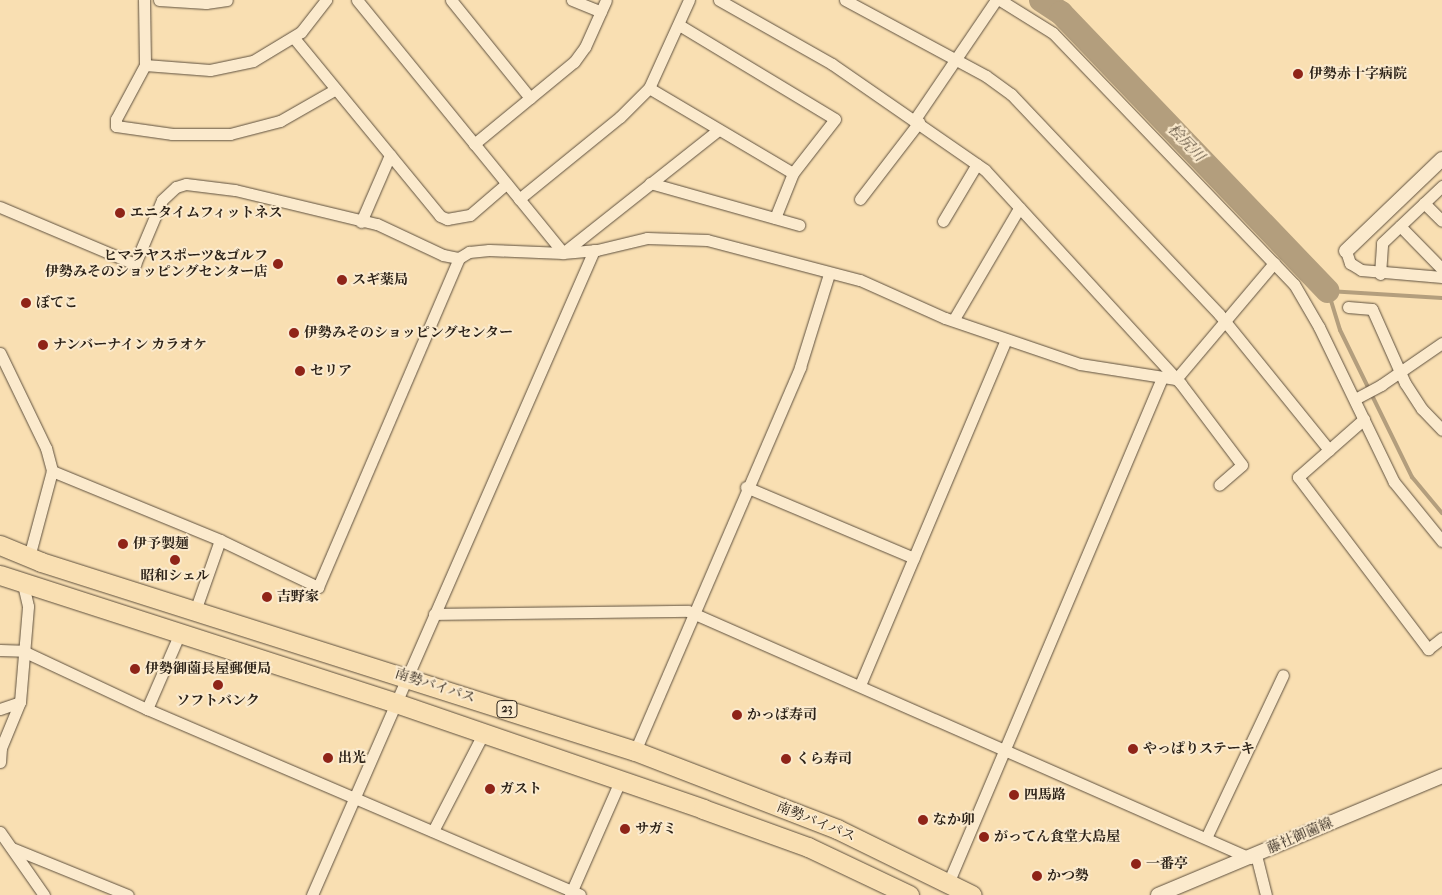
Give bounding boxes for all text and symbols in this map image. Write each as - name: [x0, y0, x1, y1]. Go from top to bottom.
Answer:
- place label: 伊勢赤十字病院: [1309, 66, 1407, 82]
- marker: 伊勢赤十字病院: [1291, 67, 1305, 81]
- water label: 桧尻川: [1164, 121, 1208, 165]
- place label: エニタイムフィットネス: [130, 205, 284, 221]
- marker: エニタイムフィットネス: [114, 207, 126, 219]
- place label: ヒマラヤスポーツ&ゴルフ 伊勢みそのショッピングセンター店: [44, 248, 268, 280]
- marker: ヒマラヤスポーツ&ゴルフ 伊勢みそのショッピングセンター店: [272, 258, 284, 270]
- place label: スギ薬局: [352, 272, 408, 288]
- marker: スギ薬局: [336, 274, 348, 286]
- place label: ぼてこ: [36, 295, 78, 311]
- marker: ぼてこ: [20, 297, 32, 309]
- place label: 伊勢みそのショッピングセンター: [304, 325, 514, 341]
- marker: 伊勢みそのショッピングセンター: [288, 327, 300, 339]
- place label: ナンバーナイン カラオケ: [53, 337, 210, 353]
- marker: ナンバーナイン カラオケ: [37, 339, 49, 351]
- place label: セリア: [310, 363, 352, 379]
- marker: セリア: [294, 365, 306, 377]
- place label: 伊予製麺: [133, 536, 189, 552]
- marker: 伊予製麺: [117, 538, 129, 550]
- marker: 昭和シェル: [169, 554, 181, 566]
- place label: 昭和シェル: [140, 568, 210, 584]
- place label: 吉野家: [277, 589, 319, 605]
- marker: 吉野家: [261, 591, 273, 603]
- place label: 伊勢御薗長屋郵便局: [145, 661, 271, 677]
- marker: 伊勢御薗長屋郵便局: [129, 663, 141, 675]
- street label: 南勢バイパス: [392, 665, 478, 707]
- marker: ソフトバンク: [212, 679, 224, 691]
- place label: ソフトバンク: [176, 693, 260, 709]
- road number: 23: [496, 700, 518, 719]
- place label: かっぱ寿司: [747, 707, 817, 723]
- marker: かっぱ寿司: [731, 709, 743, 721]
- place label: やっぱりステーキ: [1143, 741, 1255, 757]
- marker: やっぱりステーキ: [1127, 743, 1139, 755]
- place label: 出光: [338, 750, 366, 766]
- place label: くら寿司: [796, 751, 852, 767]
- marker: 出光: [322, 752, 334, 764]
- marker: くら寿司: [780, 753, 792, 765]
- place label: ガスト: [500, 781, 542, 797]
- marker: ガスト: [484, 783, 496, 795]
- place label: 四馬路: [1024, 787, 1066, 803]
- marker: 四馬路: [1008, 789, 1020, 801]
- street label: 南勢バイパス: [774, 798, 858, 846]
- place label: なか卯: [933, 812, 975, 828]
- marker: なか卯: [917, 814, 929, 826]
- street label: 藤社御薗線: [1265, 815, 1335, 857]
- place label: サガミ: [635, 821, 677, 837]
- marker: サガミ: [619, 823, 631, 835]
- place label: がってん食堂大島屋: [994, 829, 1120, 845]
- marker: がってん食堂大島屋: [978, 831, 990, 843]
- place label: 一番亭: [1146, 856, 1188, 872]
- marker: 一番亭: [1130, 858, 1142, 870]
- place label: かつ勢: [1047, 868, 1089, 884]
- marker: かつ勢: [1031, 870, 1043, 882]

